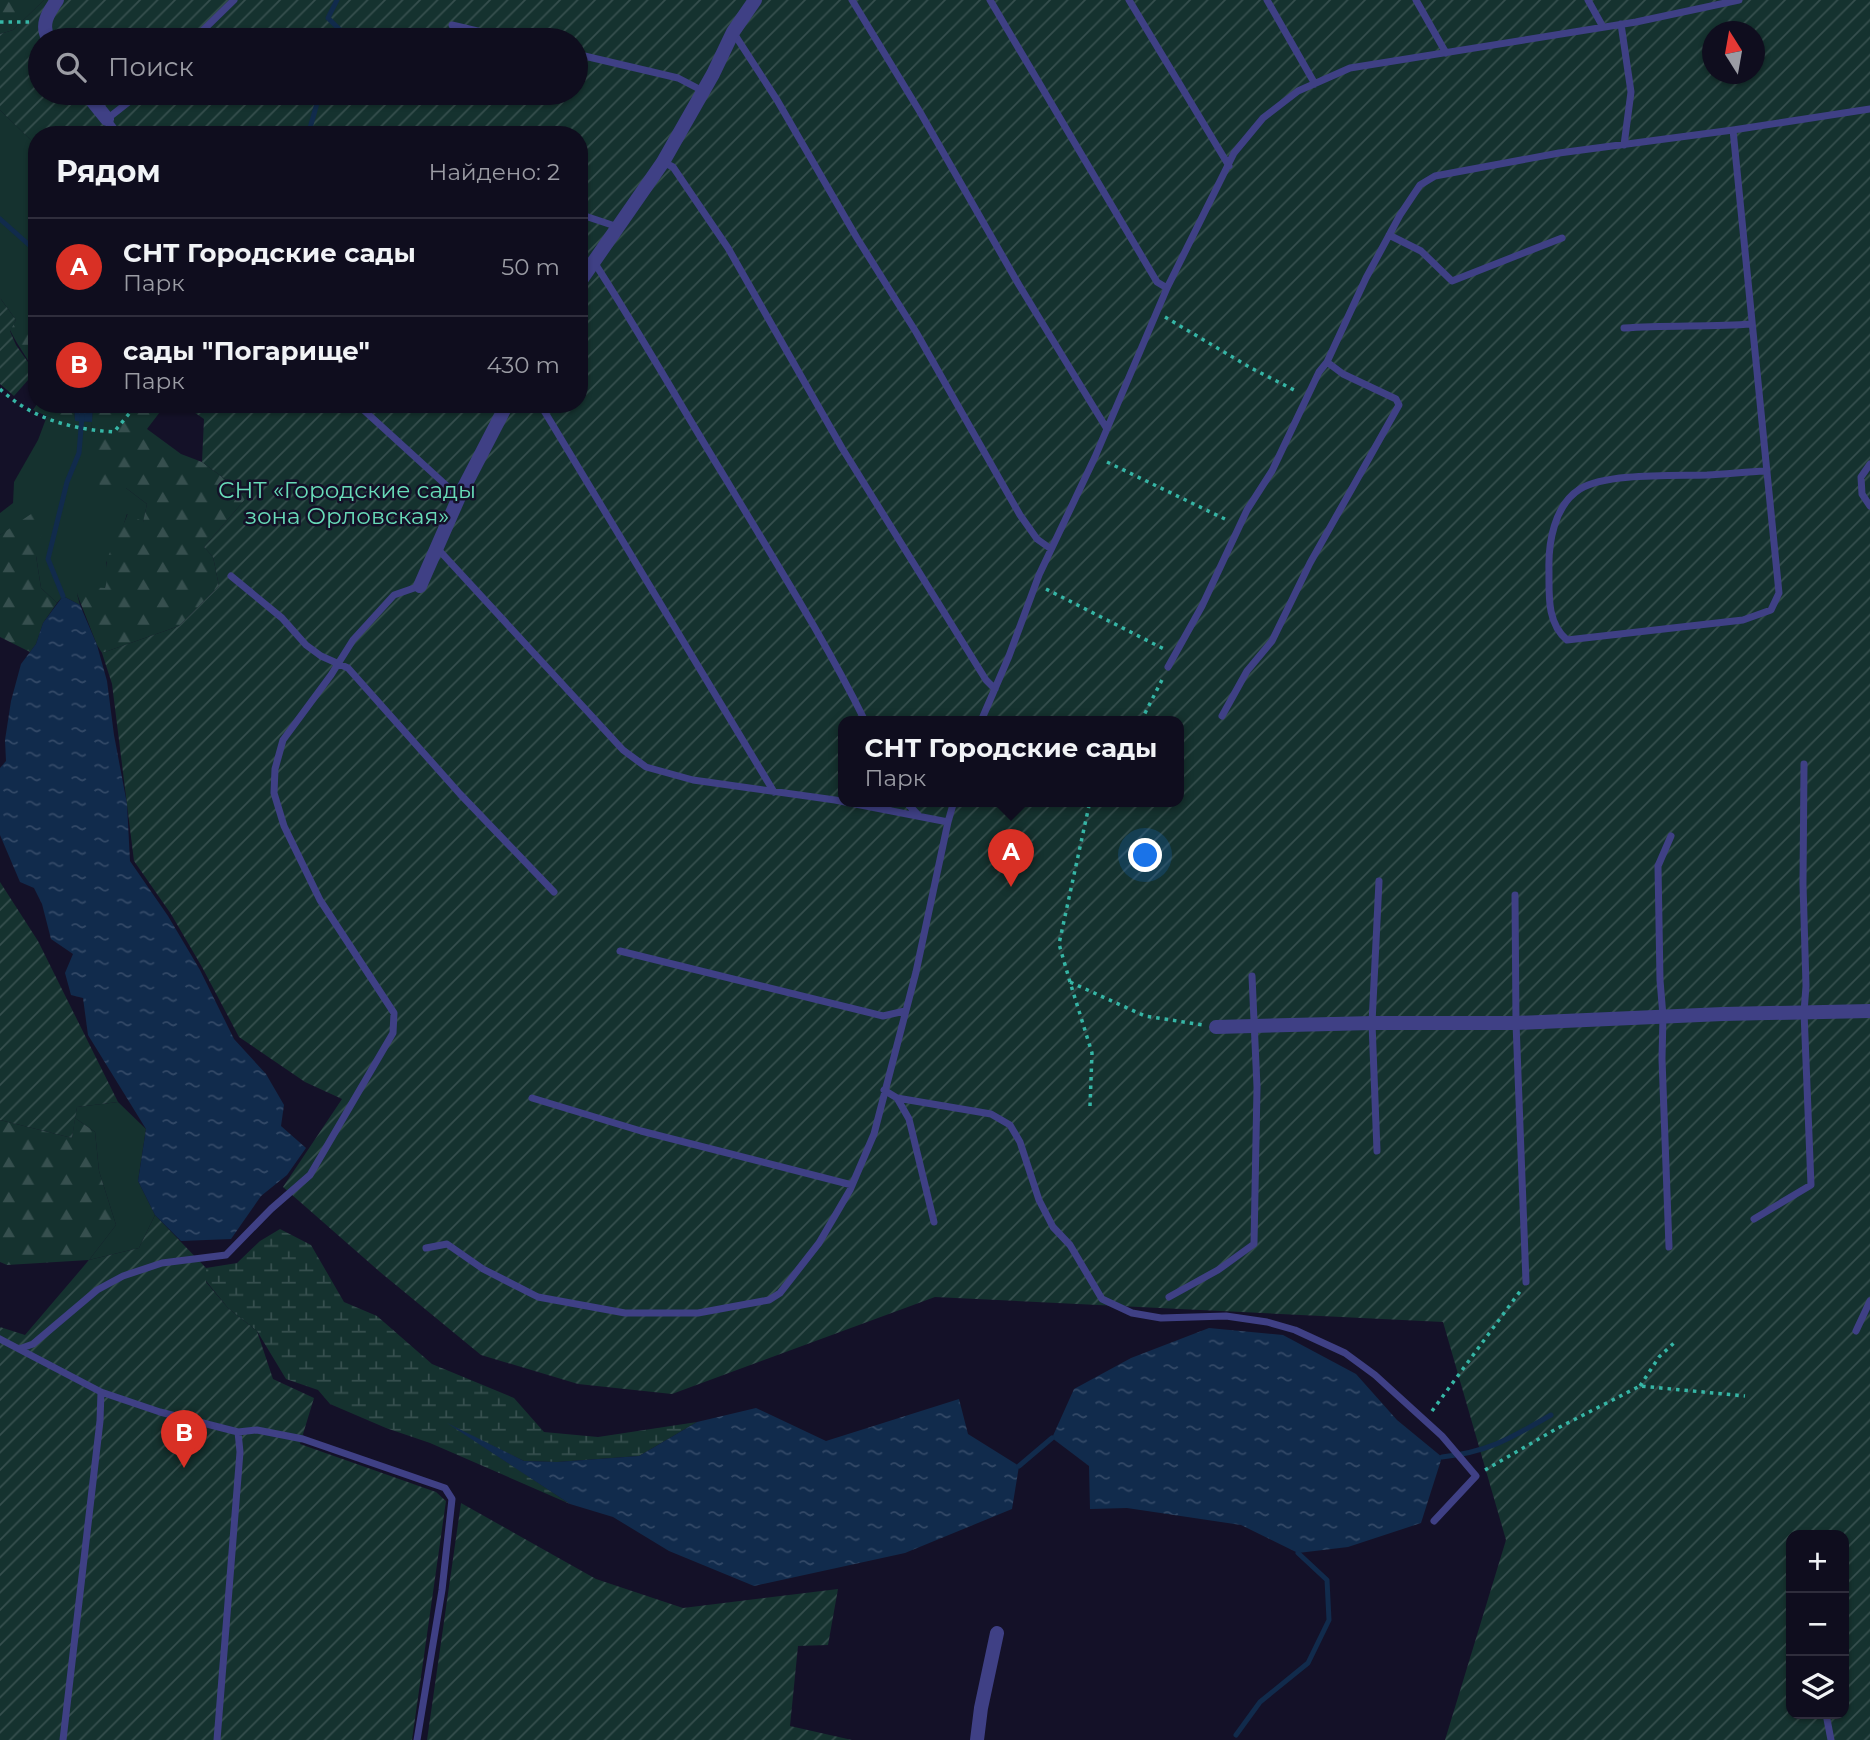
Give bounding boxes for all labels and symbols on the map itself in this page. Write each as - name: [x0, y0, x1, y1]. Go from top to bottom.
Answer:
- north arrow: [1702, 21, 1765, 84]
- park label: СНТ «Городские сады зона Орловская»: [218, 476, 476, 530]
- pin: A: [988, 829, 1034, 887]
- your location: [1128, 838, 1162, 872]
- pin: B: [161, 1410, 207, 1468]

